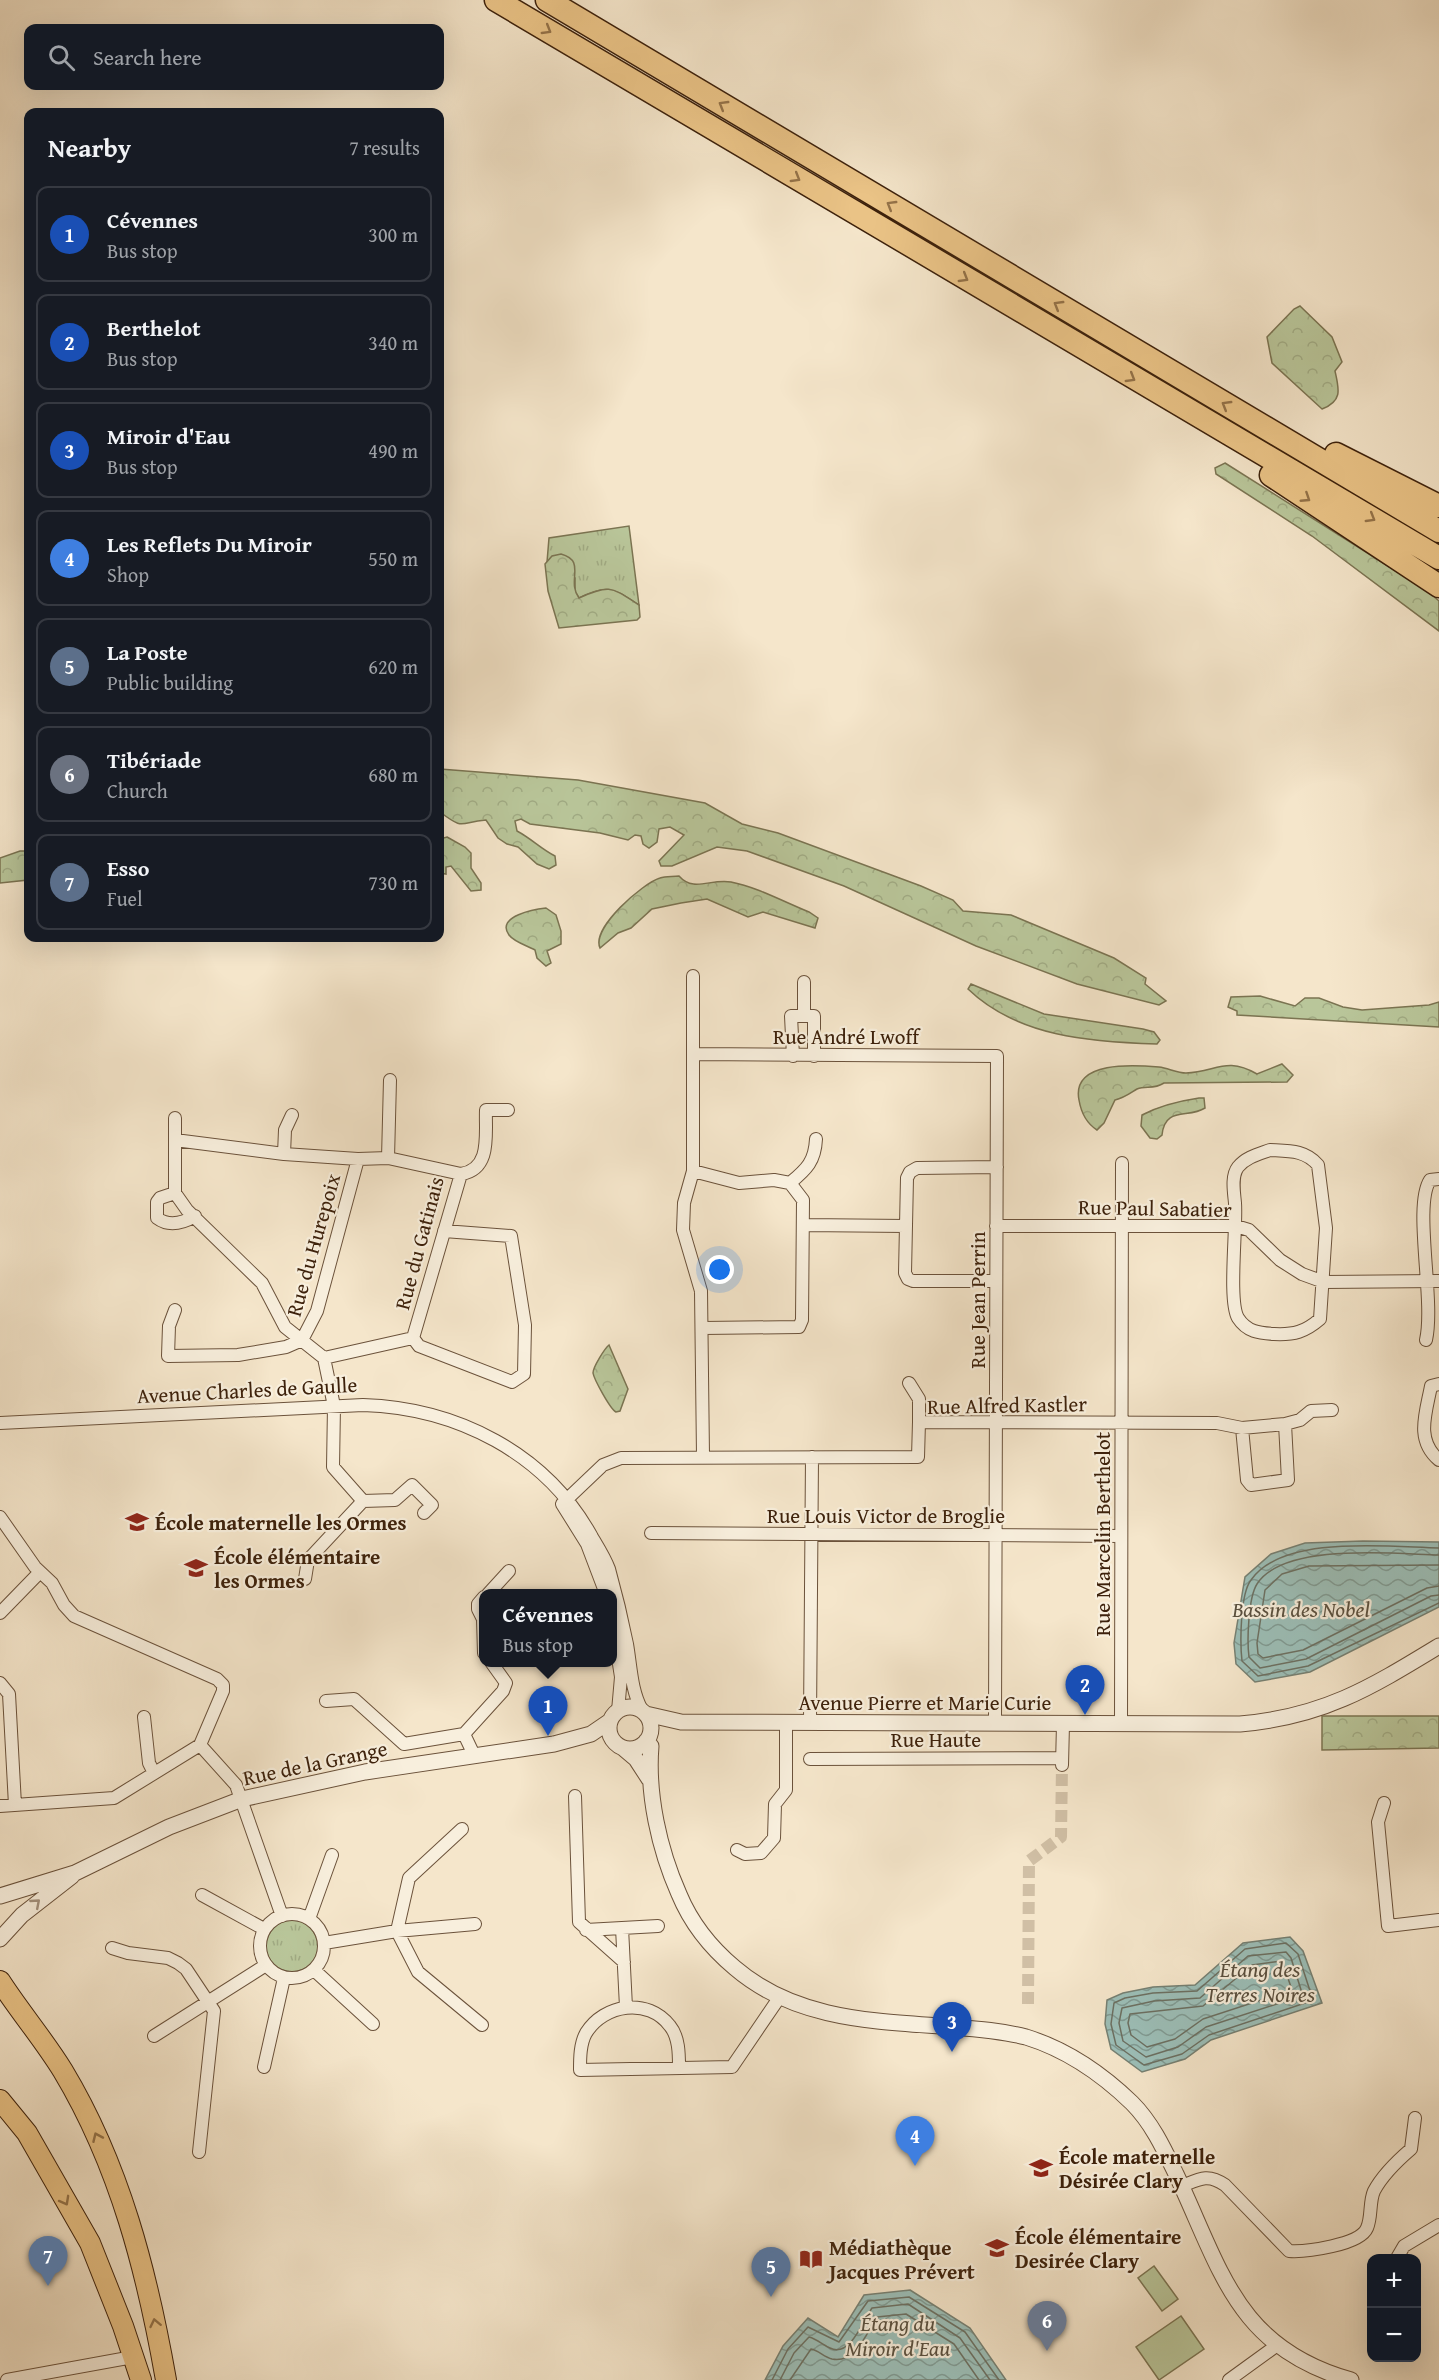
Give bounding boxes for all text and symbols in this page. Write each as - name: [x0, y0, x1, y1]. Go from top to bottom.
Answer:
- one-way arrow: [541, 23, 551, 34]
- search box: [24, 24, 444, 90]
- icon: search: [45, 41, 78, 74]
- text: Search here: [93, 41, 202, 73]
- one-way arrow: [719, 101, 729, 112]
- text: Nearby: [48, 128, 131, 167]
- text: 7 results: [349, 133, 420, 162]
- one-way arrow: [790, 171, 800, 183]
- one-way arrow: [887, 201, 897, 212]
- text: Cévennes: [107, 204, 198, 236]
- text: 1: [64, 220, 75, 249]
- text: 300 m: [368, 220, 418, 249]
- text: Bus stop: [107, 236, 178, 265]
- one-way arrow: [958, 271, 968, 283]
- one-way arrow: [1054, 300, 1064, 312]
- text: Berthelot: [107, 312, 201, 344]
- text: 2: [64, 328, 75, 357]
- text: 340 m: [368, 328, 418, 357]
- text: Bus stop: [107, 344, 178, 373]
- one-way arrow: [1125, 371, 1136, 382]
- one-way arrow: [1222, 400, 1232, 412]
- text: Miroir d'Eau: [107, 420, 230, 452]
- text: 3: [64, 436, 75, 465]
- text: 490 m: [368, 436, 418, 465]
- text: Bus stop: [107, 452, 178, 481]
- one-way arrow: [1300, 491, 1310, 503]
- one-way arrow: [1365, 510, 1375, 522]
- text: Les Reflets Du Miroir: [107, 528, 312, 560]
- text: 4: [64, 544, 75, 573]
- text: 550 m: [368, 544, 418, 573]
- text: Shop: [107, 560, 149, 589]
- text: La Poste: [107, 636, 188, 668]
- text: 5: [64, 652, 75, 681]
- text: 620 m: [368, 652, 418, 681]
- text: Public building: [107, 668, 233, 697]
- text: Tibériade: [107, 744, 201, 776]
- text: 6: [64, 760, 75, 789]
- text: 680 m: [368, 760, 418, 789]
- text: Church: [107, 776, 168, 805]
- text: Esso: [107, 852, 149, 884]
- text: 7: [64, 868, 75, 897]
- text: 730 m: [368, 868, 418, 897]
- text: Fuel: [107, 884, 143, 913]
- street label: Rue André Lwoff: [773, 1021, 921, 1052]
- street label: Rue du Hurepoix: [278, 1170, 348, 1320]
- street label: Rue du Gatinais: [386, 1173, 452, 1313]
- street label: Rue Paul Sabatier: [1078, 1191, 1233, 1225]
- street label: Rue Jean Perrin: [962, 1231, 993, 1368]
- your location: [705, 1255, 734, 1284]
- street label: Avenue Charles de Gaulle: [136, 1369, 358, 1411]
- street label: Rue Alfred Kastler: [927, 1388, 1088, 1422]
- street label: Rue Marcelin Berthelot: [1087, 1431, 1118, 1636]
- street label: Rue Louis Victor de Broglie: [767, 1500, 1005, 1531]
- place label: École maternelle les Ormes: [155, 1507, 407, 1538]
- school or university icon: École maternelle les Ormes: [124, 1509, 150, 1535]
- place label: École élémentaire les Ormes: [214, 1541, 380, 1596]
- school or university icon: École élémentaire les Ormes: [183, 1555, 209, 1581]
- popup: [479, 1589, 617, 1667]
- water label: Bassin des Nobel: [1231, 1593, 1370, 1625]
- text: Cévennes: [502, 1598, 594, 1630]
- text: Bus stop: [502, 1630, 573, 1659]
- pin: 2: [1066, 1666, 1104, 1715]
- pin: 1: [528, 1686, 568, 1736]
- street label: Avenue Pierre et Marie Curie: [799, 1687, 1052, 1718]
- street label: Rue Haute: [891, 1724, 981, 1755]
- street label: Rue de la Grange: [240, 1733, 390, 1793]
- one-way arrow: [29, 1899, 40, 1910]
- water label: Étang des Terres Noires: [1205, 1953, 1315, 2010]
- pin: 3: [932, 2002, 972, 2052]
- pin: 4: [896, 2116, 934, 2166]
- one-way arrow: [93, 2132, 105, 2143]
- place label: École maternelle Désirée Clary: [1059, 2141, 1215, 2196]
- school or university icon: École maternelle Désirée Clary: [1028, 2155, 1054, 2181]
- one-way arrow: [58, 2195, 69, 2206]
- place label: École élémentaire Desirée Clary: [1015, 2221, 1181, 2276]
- place label: Médiathèque Jacques Prévert: [826, 2232, 975, 2287]
- school or university icon: École élémentaire Desirée Clary: [984, 2235, 1010, 2261]
- pin: 7: [28, 2236, 68, 2286]
- library icon: Médiathèque Jacques Prévert: [798, 2246, 824, 2272]
- pin: 5: [752, 2248, 790, 2297]
- map controls: [1367, 2254, 1421, 2362]
- button: +: [1367, 2254, 1421, 2308]
- pin: 6: [1028, 2302, 1066, 2351]
- water label: Étang du Miroir d'Eau: [846, 2307, 950, 2364]
- button: −: [1367, 2308, 1421, 2362]
- one-way arrow: [149, 2318, 162, 2328]

